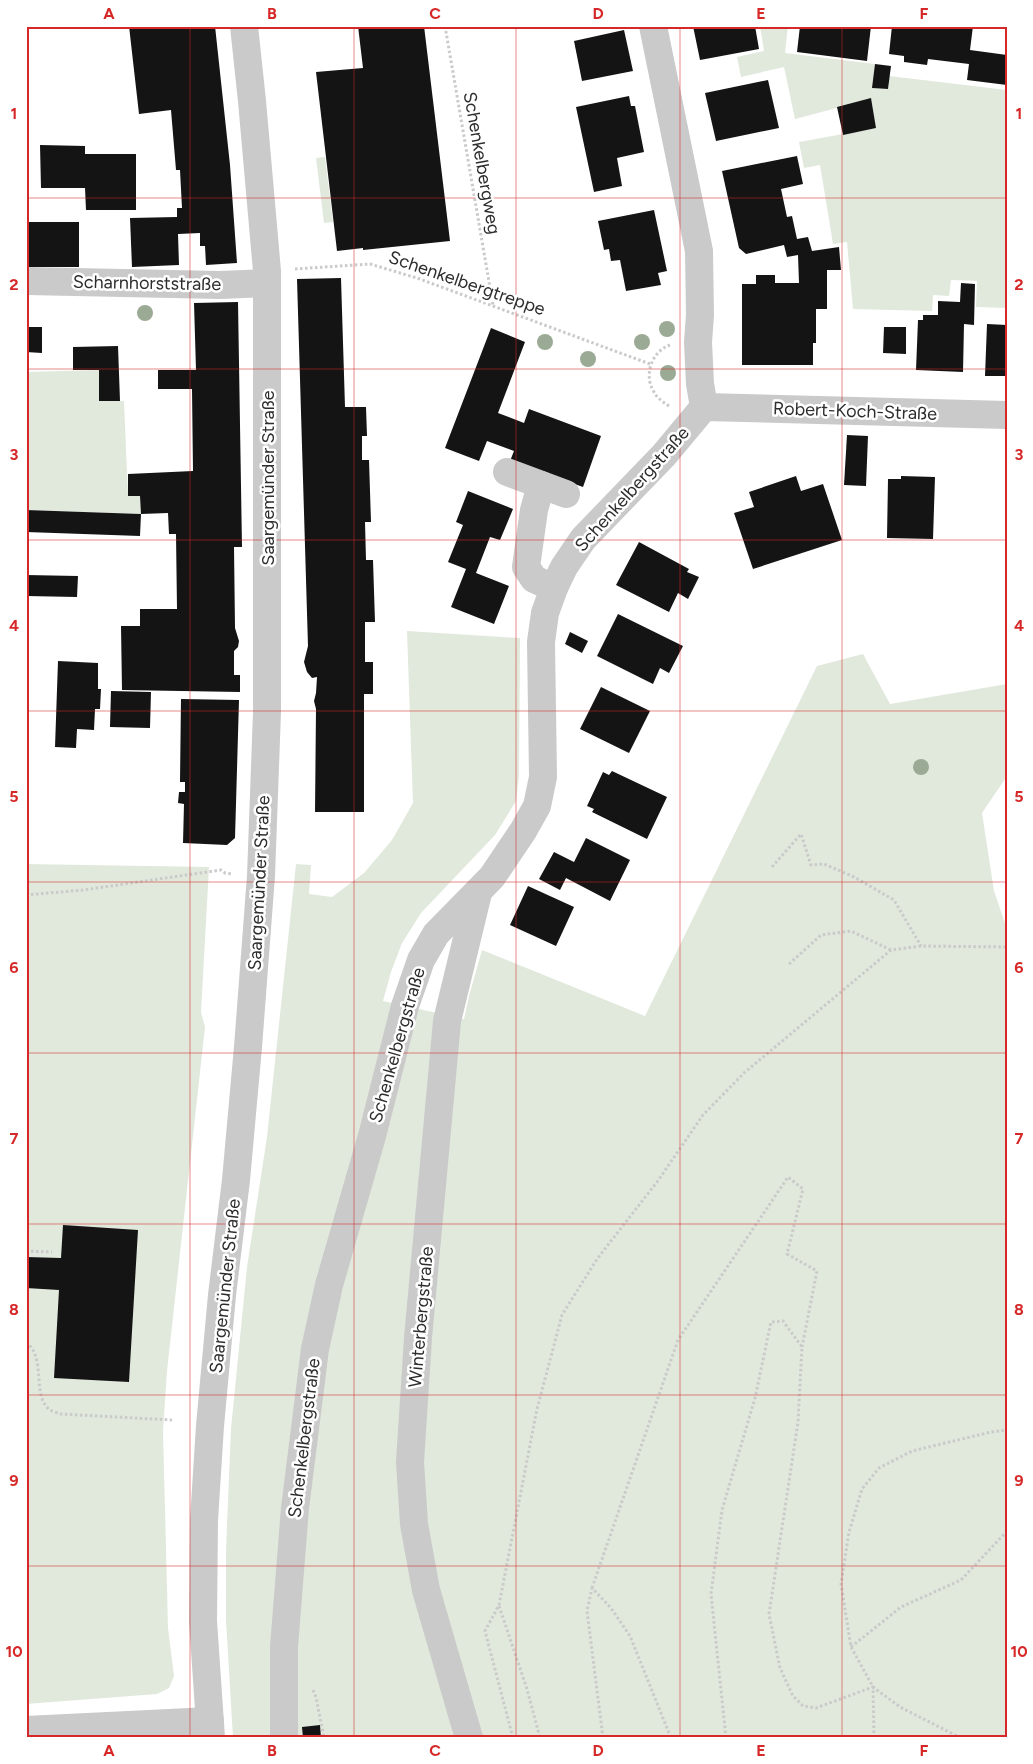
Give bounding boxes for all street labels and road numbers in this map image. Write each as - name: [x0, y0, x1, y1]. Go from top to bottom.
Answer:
- street label: Schenkelbergweg: [459, 90, 505, 236]
- street label: Schenkelbergtreppe: [386, 246, 548, 320]
- street label: Scharnhorststraße: [73, 271, 222, 295]
- street label: Saargemünder Straße: [257, 390, 279, 566]
- street label: Robert-Koch-Straße: [773, 397, 938, 425]
- street label: Schenkelbergstraße: [570, 422, 694, 556]
- street label: Saargemünder Straße: [243, 795, 275, 971]
- street label: Schenkelbergstraße: [364, 965, 430, 1125]
- street label: Saargemünder Straße: [205, 1198, 245, 1374]
- street label: Winterbergstraße: [404, 1245, 438, 1389]
- street label: Schenkelbergstraße: [283, 1357, 325, 1519]

